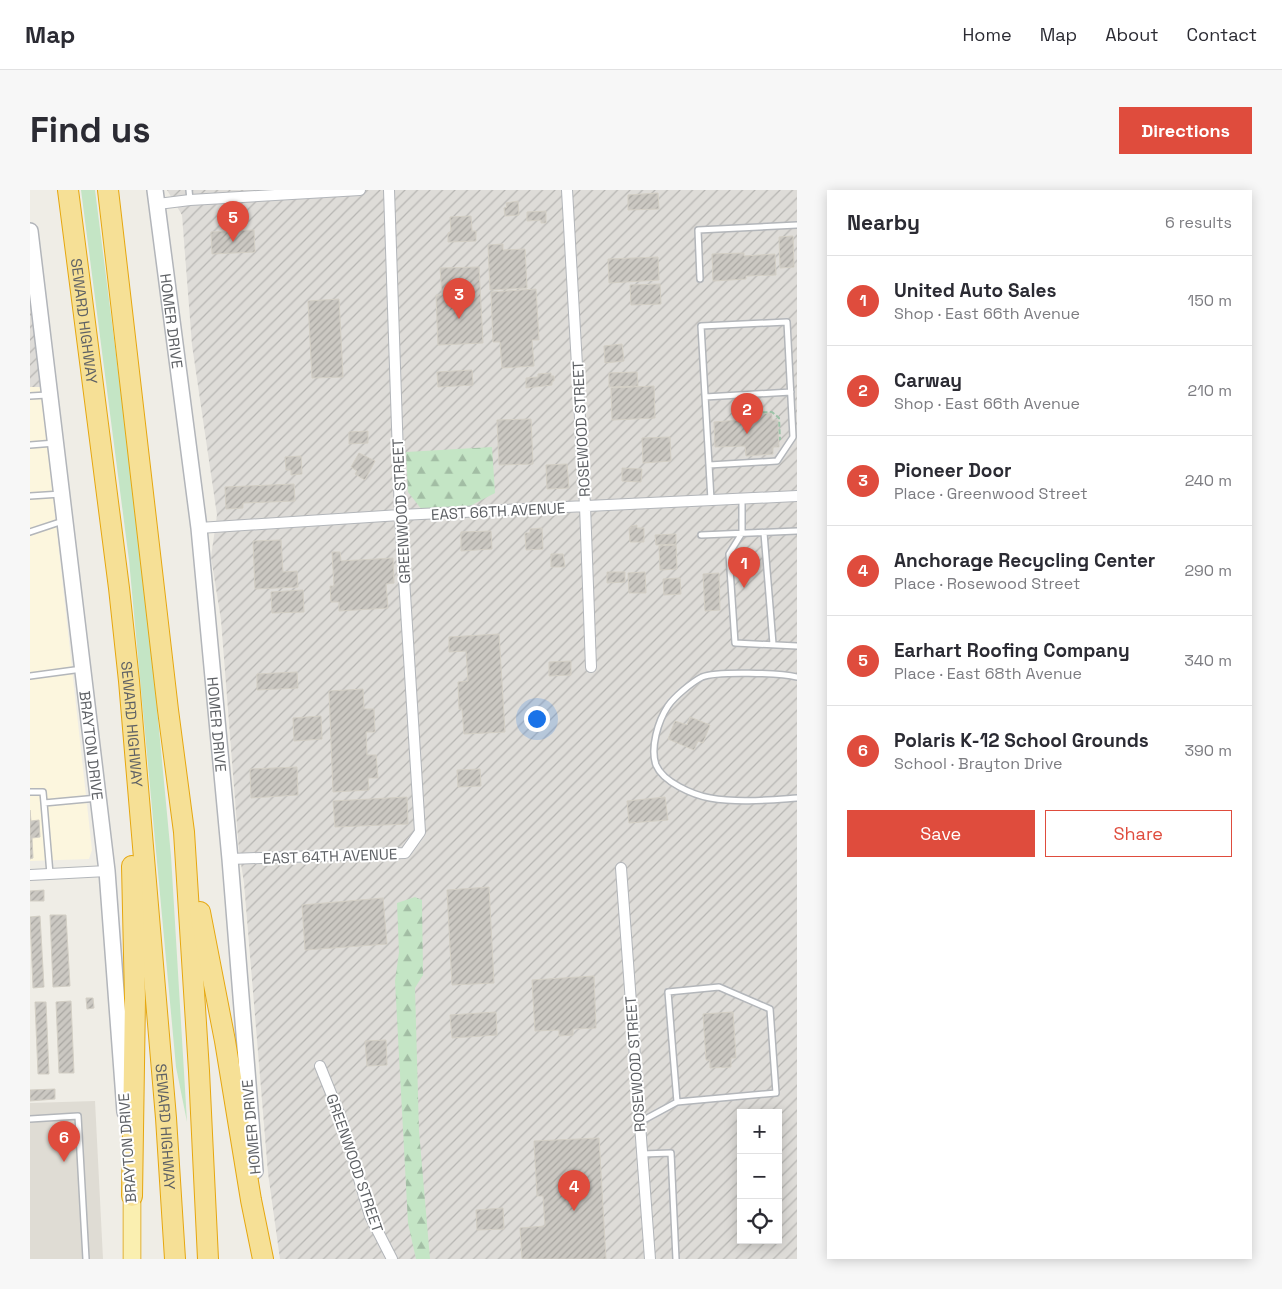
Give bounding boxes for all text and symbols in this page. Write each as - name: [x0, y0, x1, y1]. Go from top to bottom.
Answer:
- text: Map: [25, 19, 75, 50]
- text: Home: [963, 23, 1012, 46]
- text: Map: [1040, 23, 1077, 46]
- text: About: [1105, 23, 1159, 46]
- text: Contact: [1187, 23, 1257, 46]
- button: Directions: [1119, 107, 1252, 154]
- text: Find us: [30, 108, 151, 152]
- pin: 5: [217, 201, 249, 242]
- text: Nearby: [847, 209, 920, 236]
- text: 6 results: [1165, 212, 1232, 233]
- street label: SEWARD HIGHWAY: [67, 257, 102, 385]
- street label: HOMER DRIVE: [156, 272, 188, 369]
- pin: 3: [443, 278, 475, 319]
- text: United Auto Sales: [894, 278, 1057, 303]
- text: 1: [859, 290, 867, 311]
- text: 150 m: [1188, 290, 1232, 311]
- text: Shop · East 66th Avenue: [894, 303, 1080, 324]
- street label: ROSEWOOD STREET: [568, 360, 594, 498]
- text: Carway: [894, 368, 962, 393]
- text: 2: [858, 380, 868, 401]
- text: 210 m: [1188, 380, 1232, 401]
- pin: 2: [731, 393, 763, 434]
- text: Shop · East 66th Avenue: [894, 393, 1080, 414]
- street label: GREENWOOD STREET: [388, 438, 414, 584]
- text: Pioneer Door: [894, 458, 1012, 483]
- text: 3: [858, 470, 868, 491]
- text: 240 m: [1185, 470, 1232, 491]
- text: Place · Greenwood Street: [894, 483, 1088, 504]
- street label: EAST 66TH AVENUE: [430, 498, 566, 524]
- pin: 1: [728, 547, 760, 588]
- text: Anchorage Recycling Center: [894, 548, 1155, 573]
- text: 4: [858, 560, 868, 581]
- text: 290 m: [1184, 560, 1232, 581]
- text: Place · Rosewood Street: [894, 573, 1080, 594]
- text: Earhart Roofing Company: [894, 638, 1130, 663]
- text: 5: [858, 650, 868, 671]
- text: 340 m: [1184, 650, 1232, 671]
- street label: SEWARD HIGHWAY: [117, 660, 147, 788]
- text: Place · East 68th Avenue: [894, 663, 1082, 684]
- street label: HOMER DRIVE: [203, 676, 231, 773]
- street label: BRAYTON DRIVE: [76, 690, 108, 801]
- your location: [524, 706, 550, 732]
- text: Polaris K-12 School Grounds: [894, 728, 1149, 753]
- text: 6: [858, 740, 868, 761]
- text: 390 m: [1184, 740, 1232, 761]
- text: School · Brayton Drive: [894, 753, 1062, 774]
- button: Save: [847, 810, 1035, 857]
- button: Share: [1045, 810, 1232, 857]
- street label: EAST 64TH AVENUE: [262, 844, 398, 868]
- street label: ROSEWOOD STREET: [621, 995, 649, 1133]
- street label: SEWARD HIGHWAY: [152, 1063, 180, 1190]
- street label: HOMER DRIVE: [237, 1079, 265, 1175]
- street label: GREENWOOD STREET: [322, 1091, 388, 1235]
- street label: BRAYTON DRIVE: [114, 1093, 140, 1203]
- map controls: [737, 1109, 782, 1244]
- button: +: [737, 1109, 782, 1154]
- pin: 6: [48, 1121, 80, 1162]
- button: −: [737, 1154, 782, 1199]
- pin: 4: [558, 1170, 590, 1211]
- button: locate: [737, 1199, 782, 1244]

